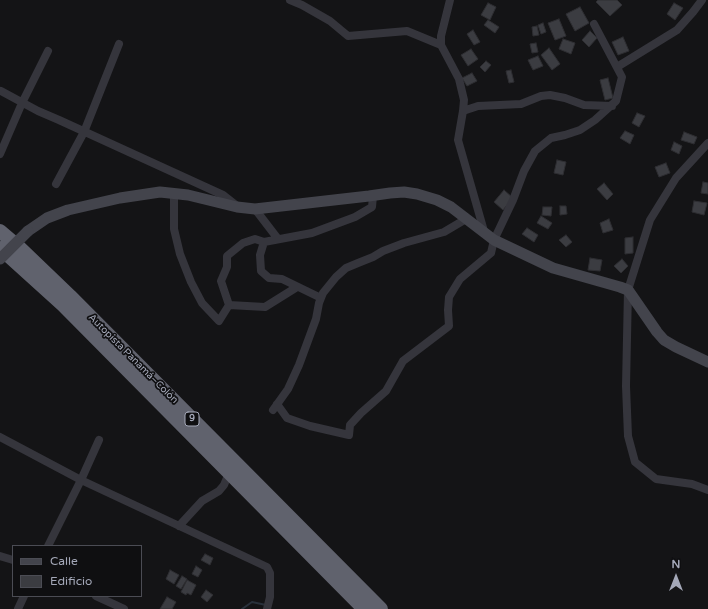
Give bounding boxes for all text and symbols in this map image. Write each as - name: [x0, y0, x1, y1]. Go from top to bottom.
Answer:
- street label: Autopista Panamá–Colón: [86, 312, 180, 406]
- road number: 9: [185, 412, 199, 426]
- legend: [12, 545, 142, 597]
- text: Calle: [50, 554, 78, 568]
- north arrow: [656, 557, 696, 597]
- text: N: [672, 558, 680, 571]
- text: Edificio: [50, 574, 92, 588]

